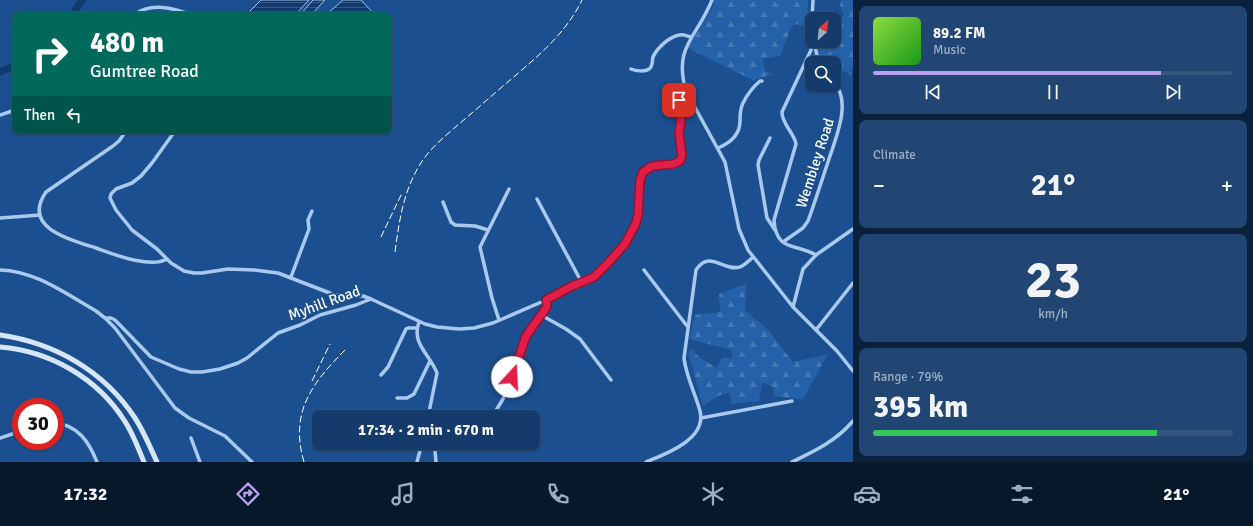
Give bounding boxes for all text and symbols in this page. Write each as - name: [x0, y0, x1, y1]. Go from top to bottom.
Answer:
- north arrow: [805, 12, 841, 48]
- map controls: [805, 12, 841, 92]
- text: 89.2 FM: [933, 24, 985, 42]
- text: 480 m: [90, 26, 164, 60]
- icon: right: [24, 28, 76, 80]
- text: Music: [933, 42, 966, 58]
- button: search: [805, 56, 841, 92]
- text: Gumtree Road: [90, 60, 199, 82]
- icon: previous: [922, 81, 944, 103]
- icon: pause: [1042, 81, 1064, 103]
- icon: next: [1162, 81, 1184, 103]
- pin: [662, 83, 696, 117]
- icon: arrive: [668, 89, 690, 111]
- icon: left: [63, 104, 85, 126]
- text: Then: [24, 106, 55, 124]
- street label: Wembley Road: [792, 116, 838, 210]
- text: Climate: [873, 147, 916, 163]
- text: 21°: [1031, 167, 1075, 204]
- text: −: [873, 172, 885, 199]
- text: +: [1221, 172, 1233, 199]
- text: 23: [1025, 248, 1081, 312]
- street label: Myhill Road: [285, 282, 363, 324]
- text: km/h: [1038, 306, 1068, 322]
- position arrow: [491, 356, 533, 398]
- text: Range · 79%: [873, 369, 943, 385]
- text: 395 km: [873, 389, 968, 426]
- speed limit sign: 30: [12, 398, 64, 450]
- text: 17:34 · 2 min · 670 m: [358, 421, 494, 439]
- icon: directions: [234, 480, 262, 508]
- icon: music: [389, 480, 417, 508]
- icon: phone: [544, 480, 572, 508]
- icon: climate: [699, 480, 727, 508]
- icon: car: [853, 480, 881, 508]
- icon: filters: [1008, 480, 1036, 508]
- text: 17:32: [63, 483, 108, 505]
- text: 21°: [1163, 483, 1190, 505]

